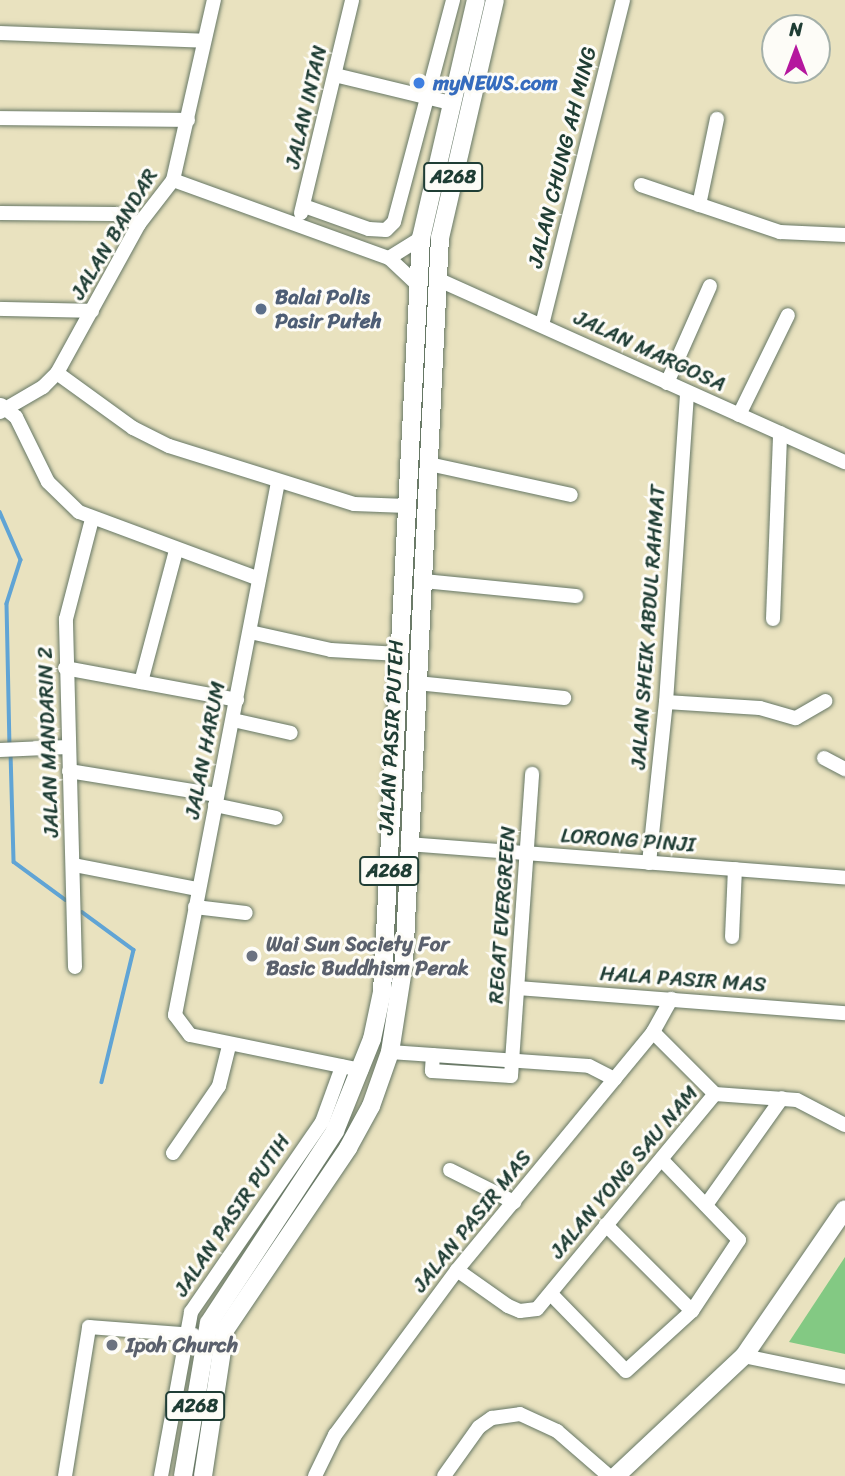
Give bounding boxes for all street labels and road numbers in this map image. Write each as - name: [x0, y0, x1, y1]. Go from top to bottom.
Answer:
- street label: JALAN INTAN: [279, 42, 333, 172]
- street label: JALAN CHUNG AH MING: [522, 42, 602, 272]
- road number: A268: [421, 162, 484, 192]
- street label: JALAN BANDAR: [65, 164, 163, 304]
- street label: JALAN MARGOSA: [570, 305, 730, 397]
- street label: JALAN SHEIK ABDUL RAHMAT: [626, 485, 670, 769]
- street label: JALAN PASIR PUTEH: [373, 640, 409, 834]
- street label: JALAN MANDARIN 2: [32, 646, 64, 838]
- street label: JALAN HARUM: [179, 679, 231, 821]
- street label: LORONG PINJI: [560, 823, 696, 857]
- street label: REGAT EVERGREEN: [483, 825, 521, 1005]
- road number: A268: [358, 856, 420, 886]
- street label: HALA PASIR MAS: [600, 961, 766, 997]
- street label: JALAN YONG SAU NAM: [544, 1080, 704, 1264]
- street label: JALAN PASIR PUTIH: [169, 1130, 295, 1300]
- street label: JALAN PASIR MAS: [408, 1146, 536, 1296]
- road number: A268: [164, 1390, 227, 1422]

